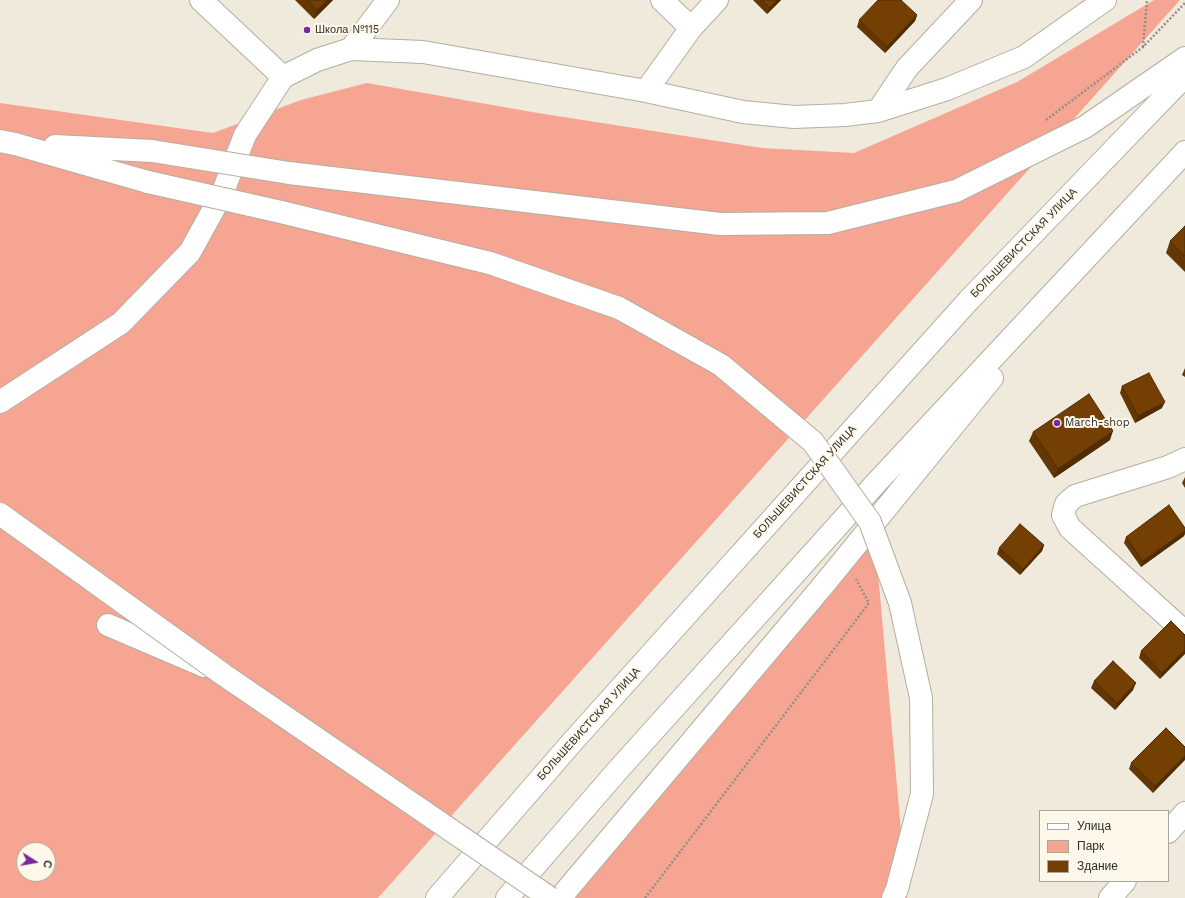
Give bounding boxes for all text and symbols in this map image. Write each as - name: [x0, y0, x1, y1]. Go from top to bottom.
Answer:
- place label: Школа №115: [315, 23, 379, 37]
- marker: Школа №115: [302, 25, 312, 35]
- street label: БОЛЬШЕВИСТСКАЯ УЛИЦА: [968, 185, 1080, 301]
- place label: March-shop: [1065, 416, 1130, 430]
- marker: March-shop: [1052, 418, 1062, 428]
- street label: БОЛЬШЕВИСТСКАЯ УЛИЦА: [751, 423, 859, 541]
- street label: БОЛЬШЕВИСТСКАЯ УЛИЦА: [535, 665, 643, 783]
- legend: [1039, 810, 1169, 882]
- text: Улица: [1077, 819, 1111, 833]
- text: Парк: [1077, 839, 1104, 853]
- north arrow: [16, 842, 56, 882]
- text: С: [40, 859, 54, 869]
- text: Здание: [1077, 859, 1118, 873]

